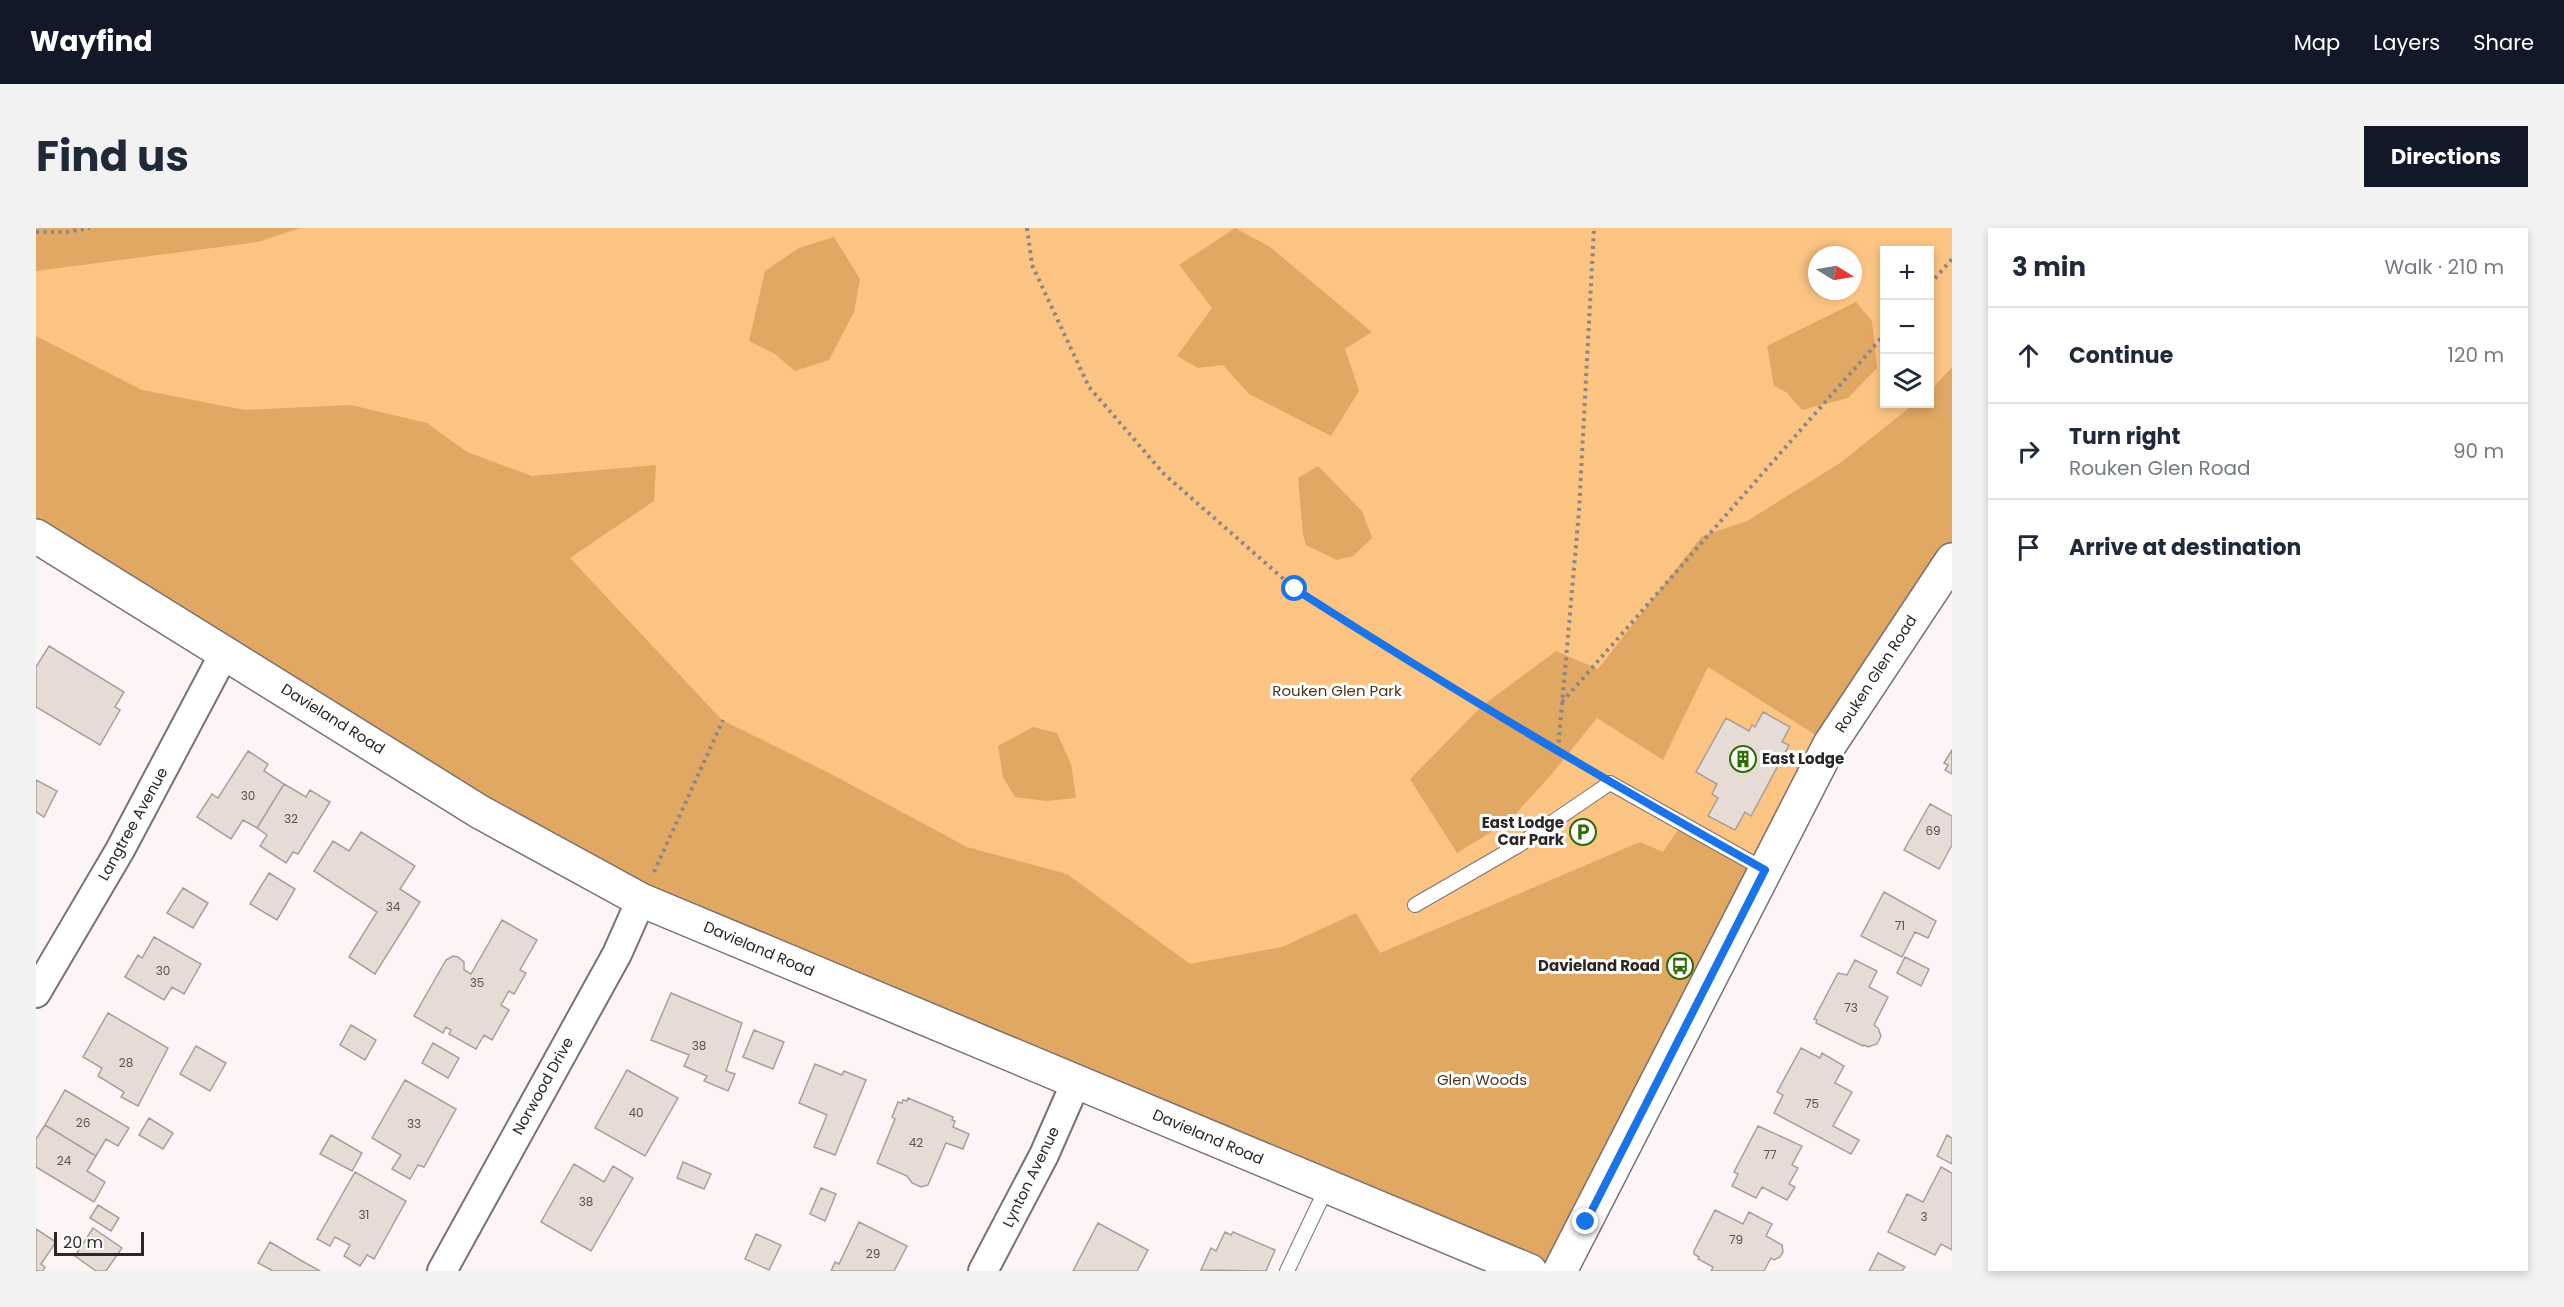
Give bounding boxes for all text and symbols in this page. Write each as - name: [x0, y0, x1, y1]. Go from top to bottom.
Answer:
- text: Wayfind: [30, 22, 152, 61]
- text: Map: [2294, 28, 2340, 57]
- text: Layers: [2373, 28, 2440, 57]
- text: Share: [2473, 28, 2534, 57]
- button: Directions: [2364, 126, 2528, 187]
- text: Find us: [36, 127, 189, 186]
- north arrow: [1808, 246, 1862, 300]
- map controls: [1880, 246, 1934, 408]
- button: +: [1880, 246, 1934, 300]
- text: 3 min: [2012, 249, 2086, 285]
- text: Walk · 210 m: [2384, 253, 2504, 281]
- button: −: [1880, 300, 1934, 354]
- icon: ahead: [2012, 339, 2045, 372]
- text: Continue: [2069, 340, 2173, 371]
- text: 120 m: [2448, 341, 2504, 369]
- button: layers: [1880, 354, 1934, 408]
- text: Turn right: [2069, 421, 2180, 452]
- icon: right: [2012, 435, 2045, 468]
- text: 90 m: [2453, 437, 2504, 465]
- text: Rouken Glen Road: [2069, 454, 2251, 482]
- icon: arrive: [2012, 531, 2045, 564]
- text: Arrive at destination: [2069, 532, 2301, 563]
- route start: [1281, 575, 1307, 601]
- street label: Rouken Glen Road: [1830, 611, 1921, 737]
- street label: Davieland Road: [277, 678, 389, 759]
- park label: Rouken Glen Park: [1272, 680, 1402, 701]
- building icon: East Lodge: [1728, 744, 1758, 774]
- place label: East Lodge: [1762, 748, 1844, 769]
- street label: Langtree Avenue: [93, 763, 172, 884]
- house number: 30: [241, 787, 255, 804]
- house number: 32: [284, 810, 298, 827]
- place label: East Lodge Car Park: [1482, 812, 1565, 850]
- parking icon: East Lodge Car Park: [1568, 817, 1598, 847]
- house number: 69: [1925, 822, 1941, 839]
- house number: 34: [386, 898, 401, 915]
- street label: Davieland Road: [700, 916, 818, 981]
- house number: 71: [1895, 917, 1905, 934]
- bus stop icon: Davieland Road: [1665, 951, 1695, 981]
- place label: Davieland Road: [1538, 955, 1660, 976]
- house number: 30: [156, 962, 170, 979]
- house number: 35: [470, 974, 484, 991]
- house number: 73: [1844, 999, 1858, 1016]
- street label: Norwood Drive: [507, 1033, 578, 1139]
- house number: 38: [692, 1037, 706, 1054]
- house number: 28: [119, 1054, 133, 1071]
- park label: Glen Woods: [1437, 1069, 1527, 1090]
- house number: 75: [1805, 1095, 1819, 1112]
- house number: 40: [628, 1104, 644, 1121]
- street label: Davieland Road: [1149, 1104, 1267, 1169]
- house number: 26: [76, 1114, 90, 1131]
- house number: 33: [407, 1115, 421, 1132]
- street label: Lynton Avenue: [997, 1123, 1064, 1231]
- house number: 42: [909, 1134, 923, 1151]
- house number: 77: [1763, 1146, 1777, 1163]
- house number: 24: [57, 1152, 72, 1169]
- house number: 38: [579, 1193, 593, 1210]
- house number: 31: [359, 1206, 369, 1223]
- route end: [1572, 1208, 1598, 1234]
- house number: 3: [1920, 1208, 1928, 1225]
- scale bar: [54, 1229, 144, 1256]
- text: 20 m: [63, 1231, 103, 1254]
- house number: 79: [1729, 1231, 1743, 1248]
- house number: 29: [866, 1245, 880, 1262]

